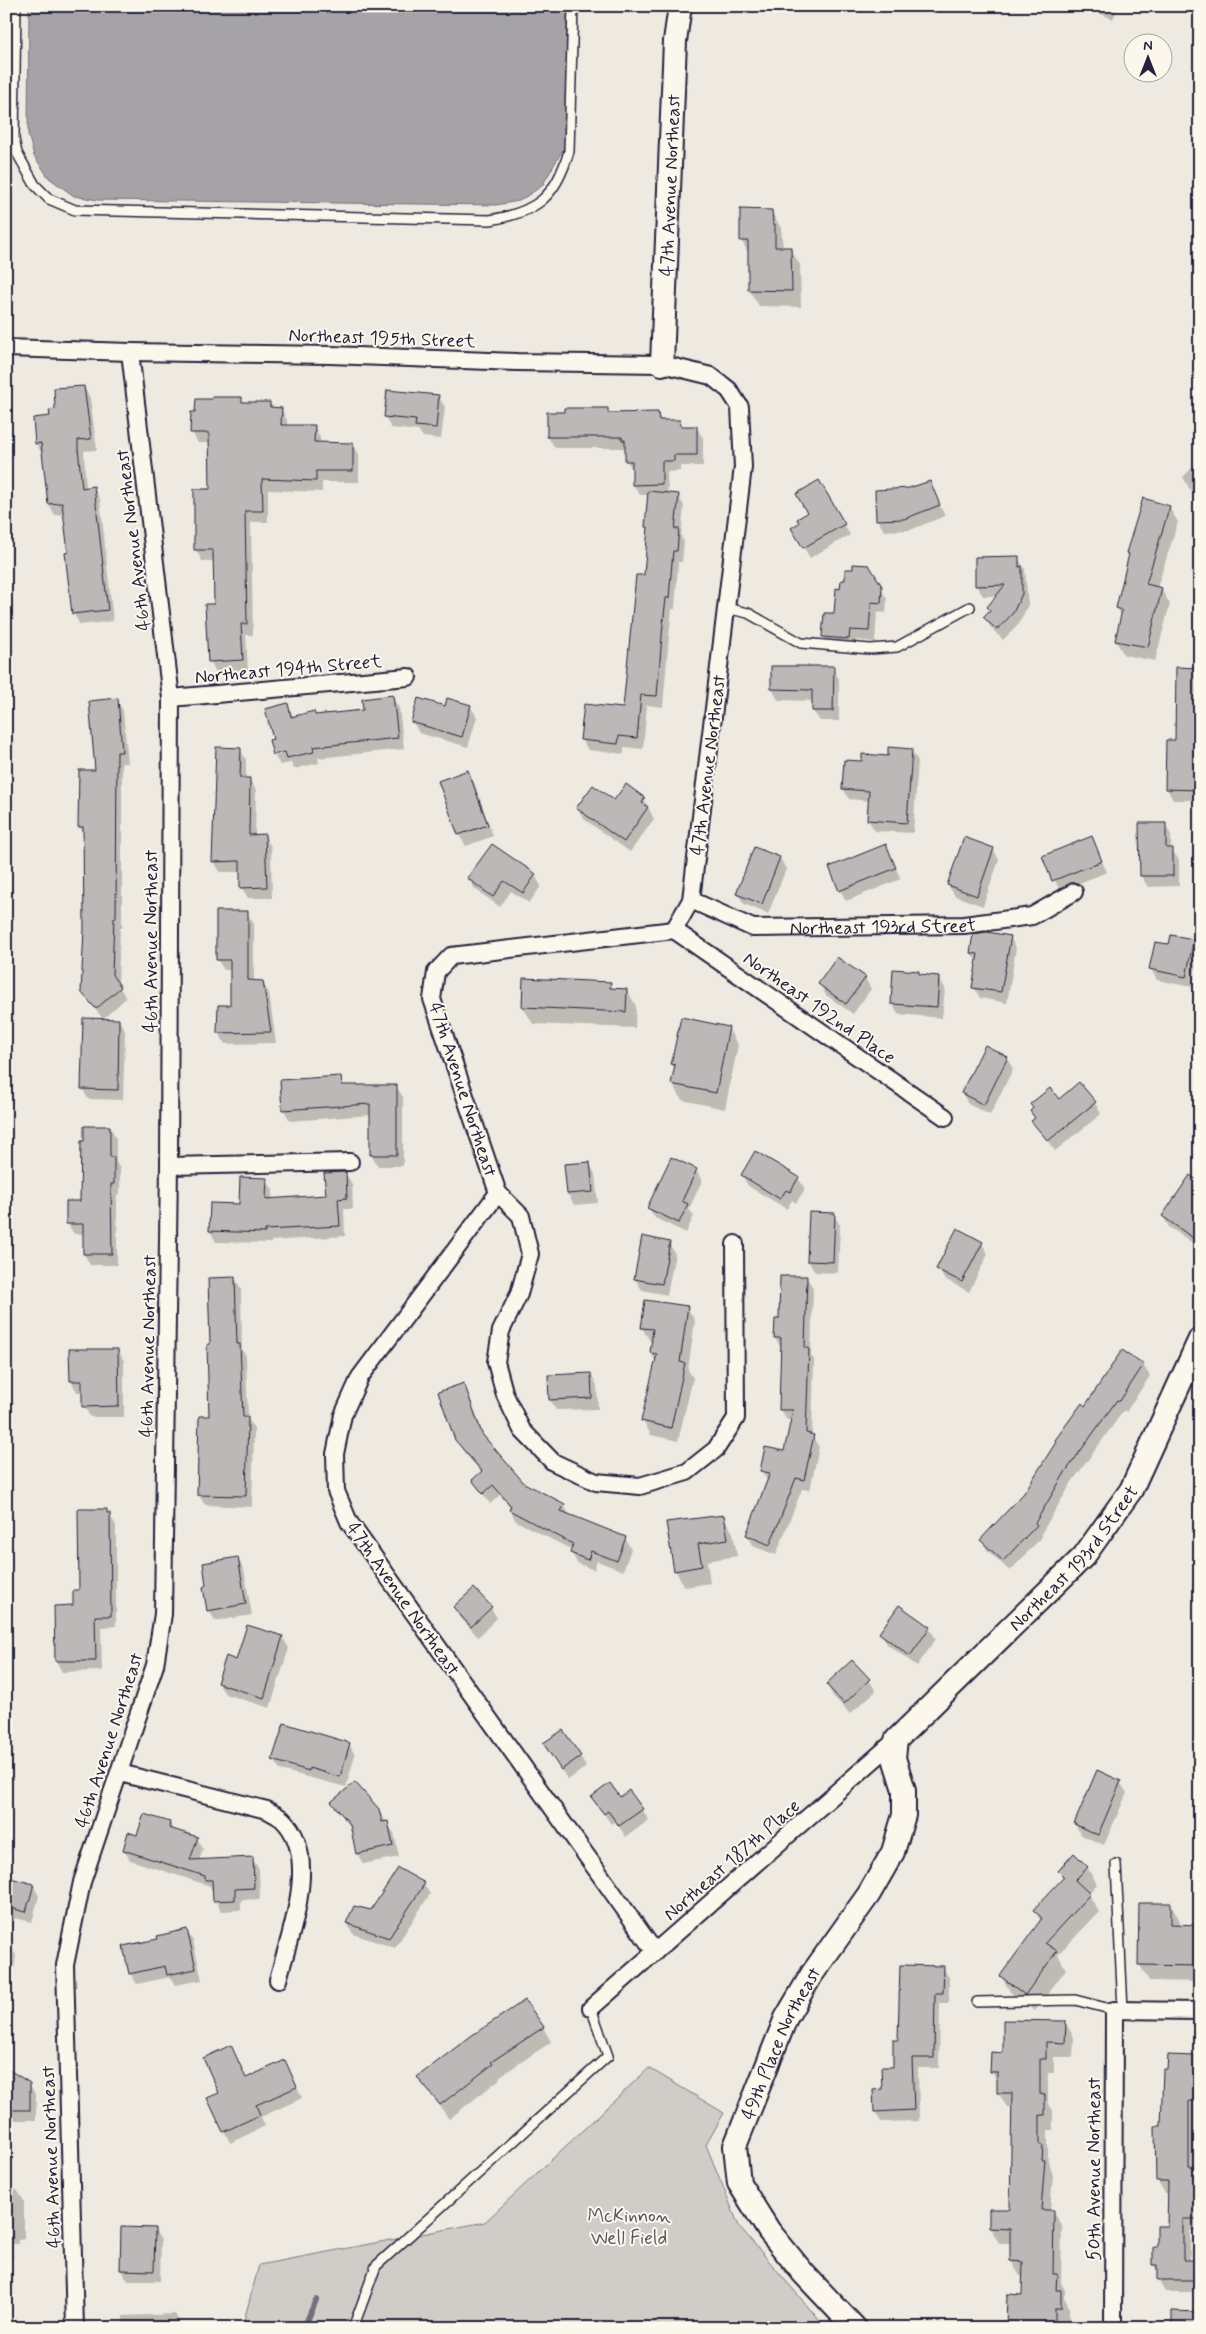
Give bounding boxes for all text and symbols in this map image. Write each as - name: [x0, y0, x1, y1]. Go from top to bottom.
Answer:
- north arrow: [1124, 32, 1174, 82]
- text: N: [1143, 37, 1153, 55]
- street label: 47th Avenue Northeast: [655, 94, 687, 277]
- street label: Northeast 195th Street: [288, 323, 476, 354]
- street label: 46th Avenue Northeast: [110, 448, 157, 632]
- street label: Northeast 194th Street: [194, 649, 383, 690]
- street label: 47th Avenue Northeast: [685, 673, 732, 857]
- street label: 46th Avenue Northeast: [139, 850, 164, 1032]
- street label: Northeast 193rd Street: [790, 912, 978, 941]
- street label: Northeast 192nd Place: [738, 946, 900, 1070]
- street label: 47th Avenue Northeast: [423, 999, 503, 1180]
- street label: 46th Avenue Northeast: [134, 1254, 163, 1438]
- street label: Northeast 193rd Street: [1004, 1480, 1145, 1637]
- street label: 47th Avenue Northeast: [340, 1517, 465, 1681]
- street label: 46th Avenue Northeast: [69, 1650, 150, 1831]
- street label: Northeast 187th Place: [658, 1794, 806, 1926]
- street label: 49th Place Northeast: [736, 1963, 827, 2124]
- street label: 46th Avenue Northeast: [36, 2065, 67, 2249]
- street label: 50th Avenue Northeast: [1082, 2077, 1107, 2261]
- park label: McKinnon Well Field: [587, 2204, 671, 2251]

